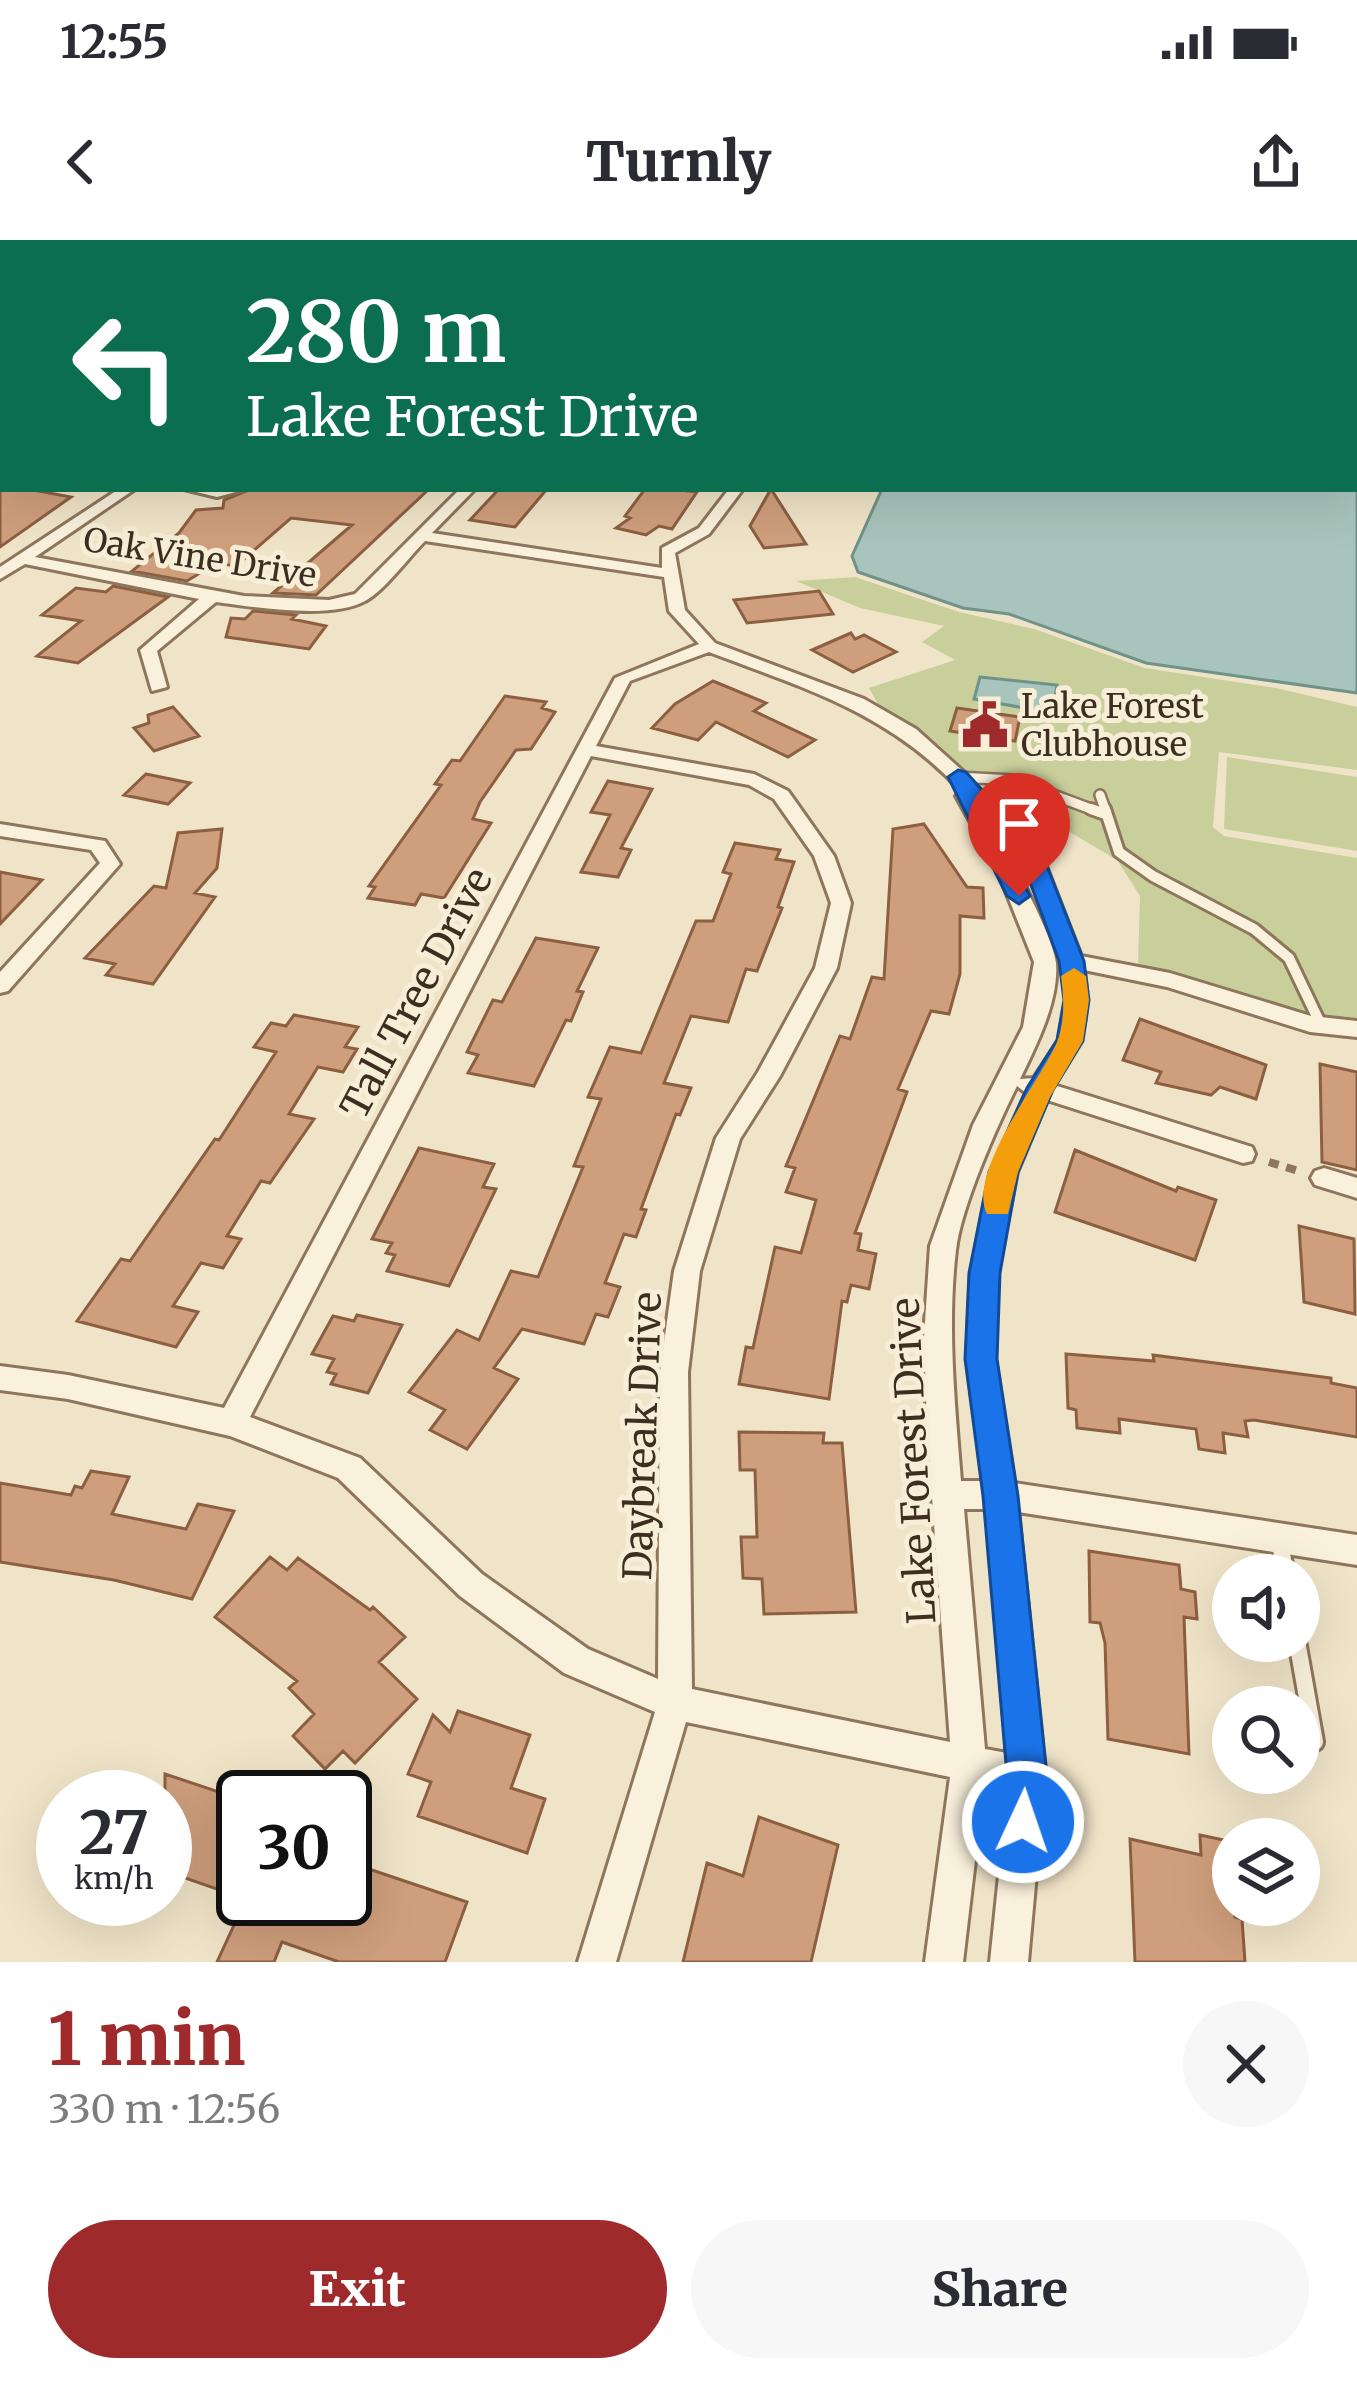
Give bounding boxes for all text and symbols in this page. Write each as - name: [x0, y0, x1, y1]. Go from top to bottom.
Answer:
- text: 12:55: [60, 14, 168, 70]
- text: Turnly: [586, 128, 771, 196]
- icon: back: [48, 129, 114, 195]
- icon: share: [1243, 129, 1309, 195]
- text: 280 m: [246, 279, 506, 385]
- icon: left: [48, 288, 204, 444]
- text: Lake Forest Drive: [246, 383, 698, 451]
- street label: Oak Vine Drive: [80, 519, 319, 596]
- place label: Lake Forest Clubhouse: [1021, 686, 1204, 765]
- public building icon: Lake Forest Clubhouse: [960, 700, 1010, 750]
- pin: [968, 773, 1070, 896]
- icon: arrive: [986, 791, 1052, 857]
- street label: Tall Tree Drive: [330, 860, 503, 1127]
- street label: Daybreak Drive: [613, 1291, 672, 1581]
- street label: Lake Forest Drive: [880, 1297, 947, 1625]
- map controls: [1212, 1554, 1320, 1926]
- button: sound: [1212, 1554, 1320, 1662]
- button: search: [1212, 1686, 1320, 1794]
- position arrow: [960, 1759, 1086, 1885]
- speed limit sign: 30: [216, 1770, 372, 1926]
- text: 27: [79, 1795, 149, 1870]
- button: layers: [1212, 1818, 1320, 1926]
- text: km/h: [74, 1859, 154, 1897]
- text: 1 min: [48, 1994, 245, 2085]
- button: close: [1183, 2001, 1309, 2127]
- text: 330 m · 12:56: [48, 2085, 280, 2134]
- button: Exit: [48, 2220, 667, 2358]
- button: Share: [691, 2220, 1309, 2358]

